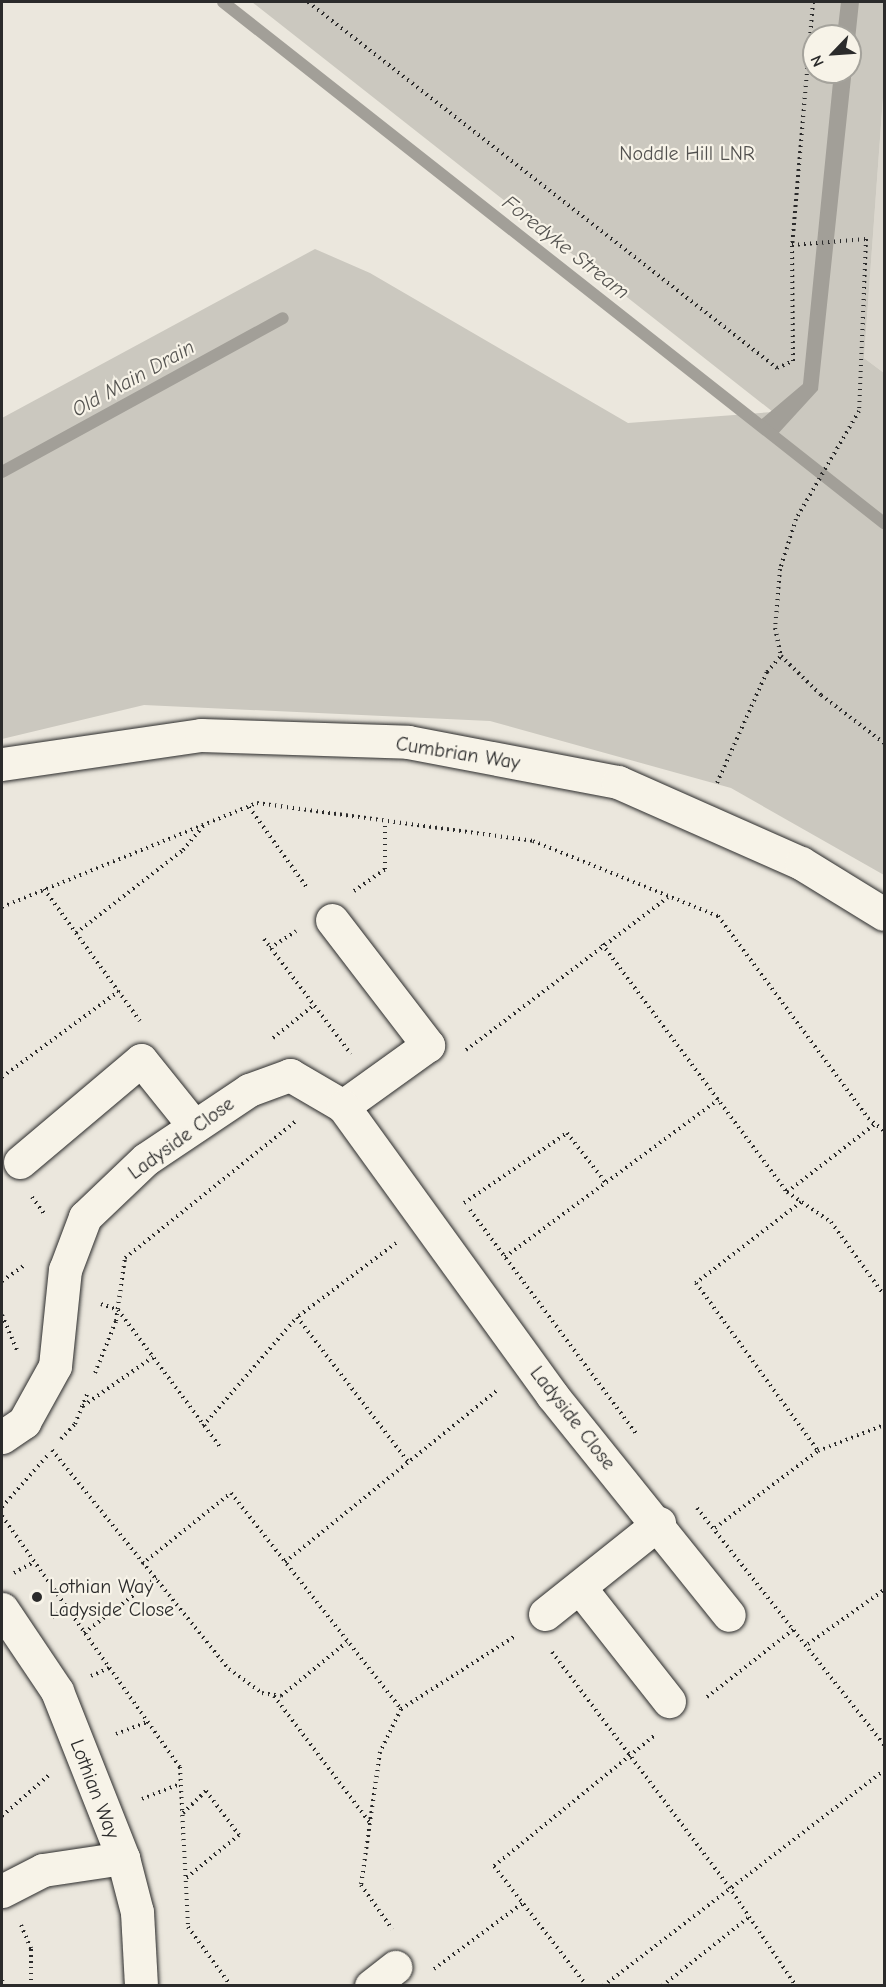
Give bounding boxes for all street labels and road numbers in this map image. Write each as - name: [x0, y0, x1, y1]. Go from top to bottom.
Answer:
- street label: Cumbrian Way: [394, 731, 522, 775]
- street label: Ladyside Close: [123, 1092, 239, 1184]
- street label: Ladyside Close: [525, 1361, 621, 1475]
- street label: Lothian Way: [65, 1736, 125, 1842]

